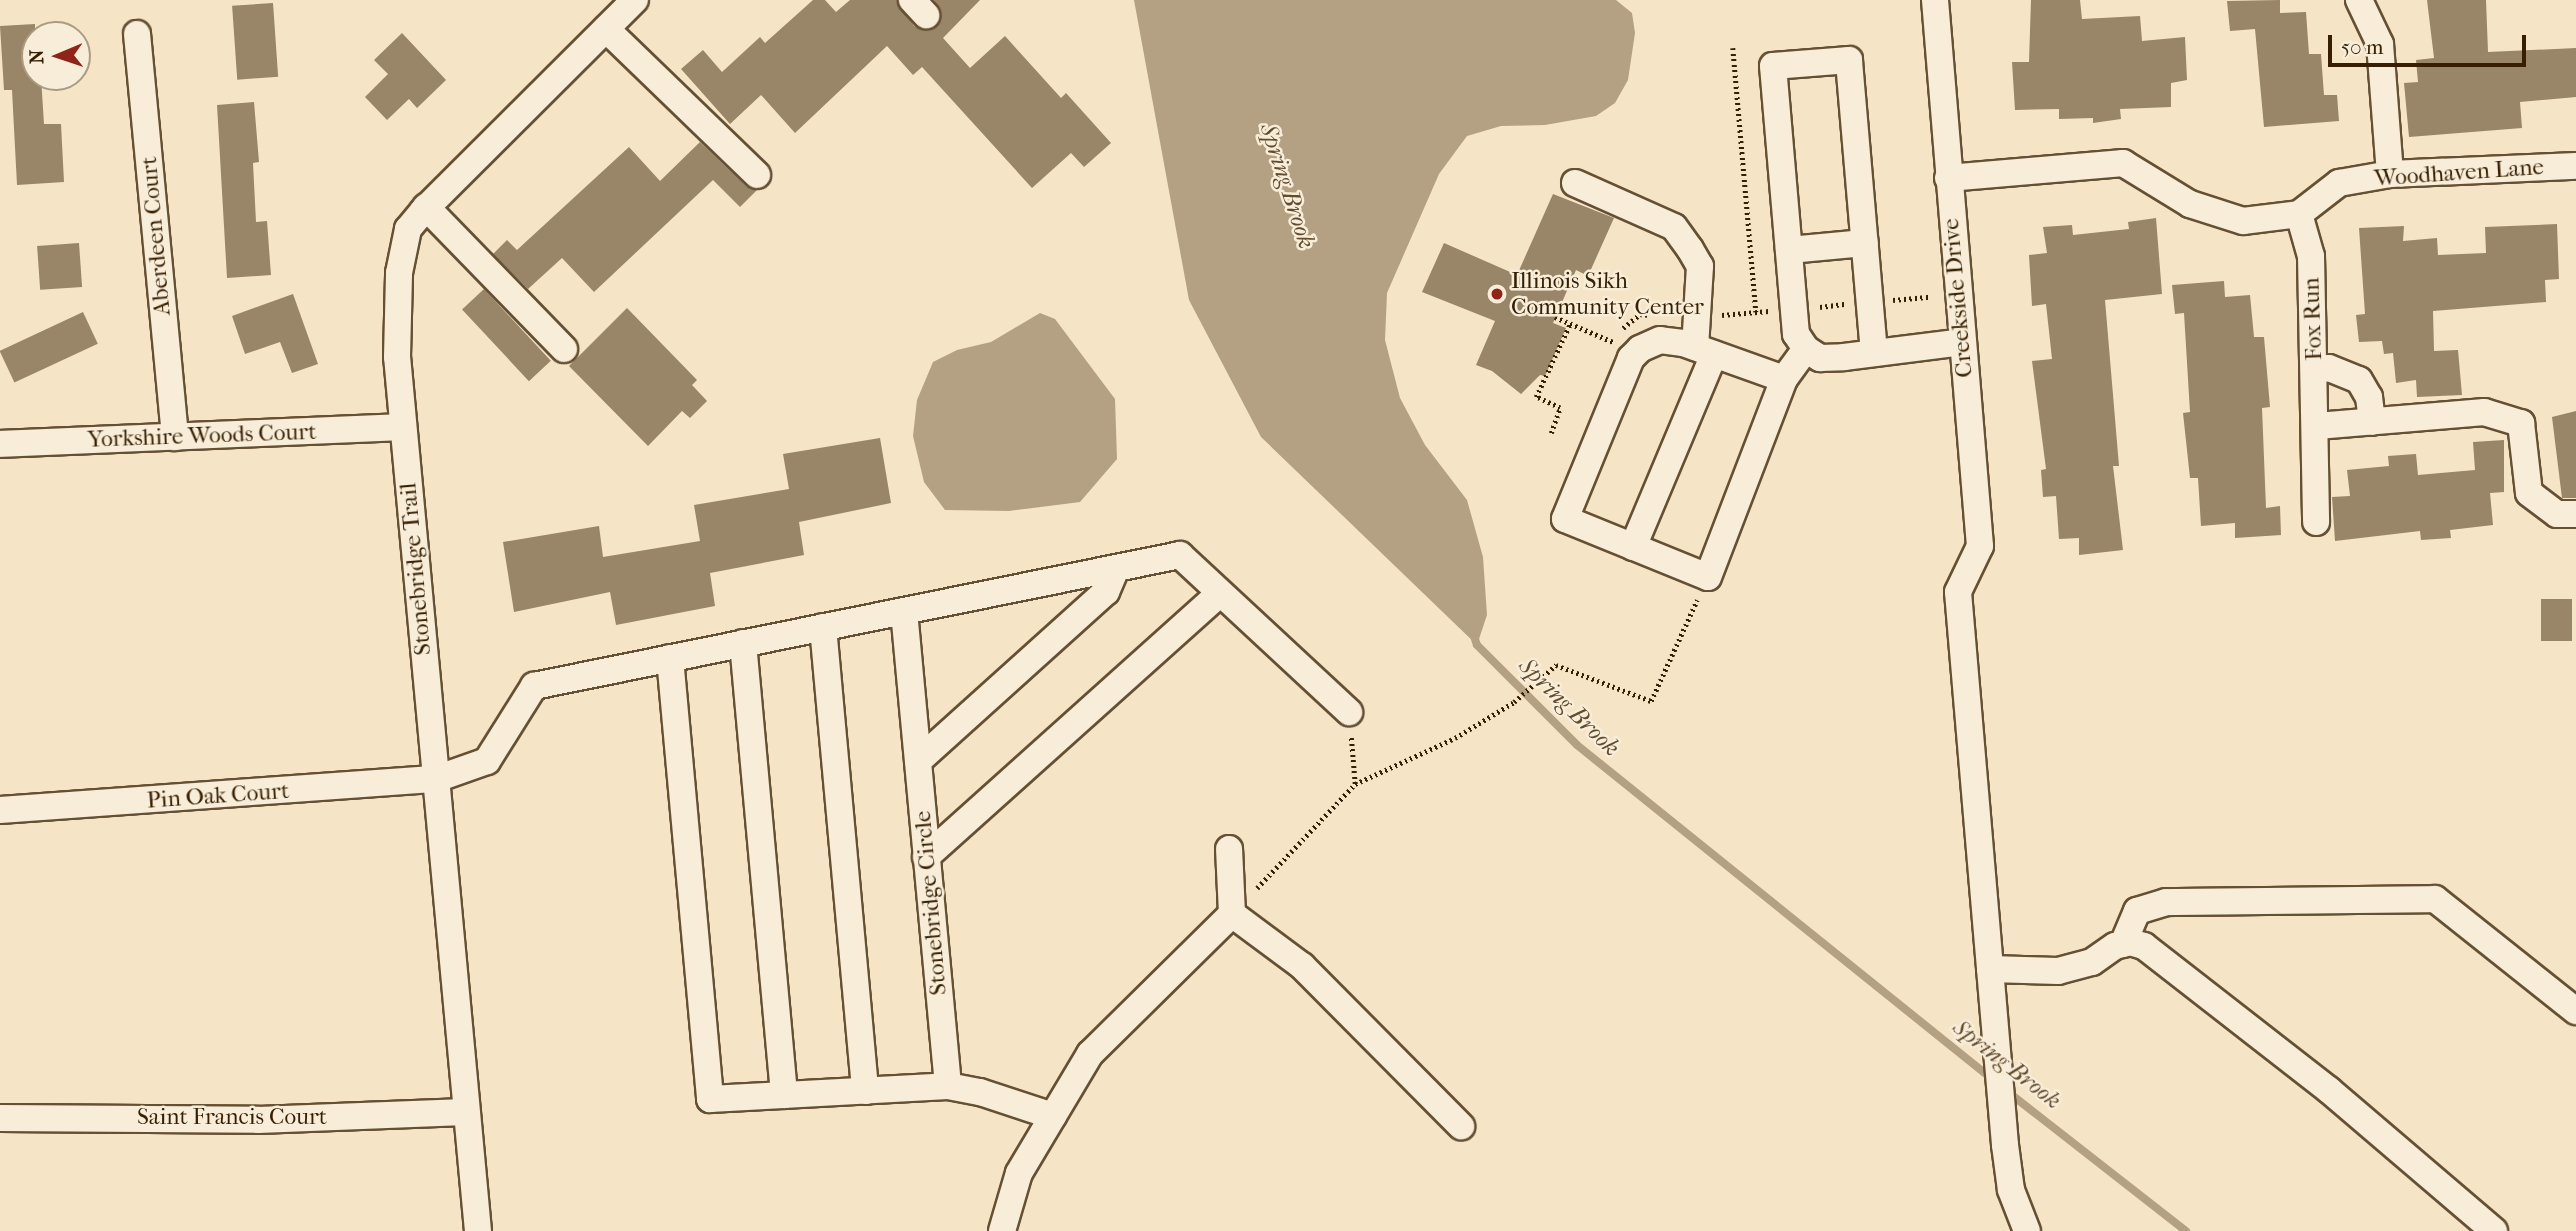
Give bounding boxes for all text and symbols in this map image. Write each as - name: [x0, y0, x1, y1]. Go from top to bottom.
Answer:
- north arrow: [21, 21, 91, 91]
- scale bar: [2331, 21, 2529, 65]
- text: 50 m: [2341, 35, 2384, 59]
- text: N: [26, 49, 48, 64]
- water label: Spring Brook: [1253, 120, 1321, 252]
- street label: Woodhaven Lane: [2373, 153, 2545, 193]
- street label: Aberdeen Court: [135, 155, 177, 317]
- street label: Creekside Drive: [1937, 217, 1979, 379]
- place label: Illinois Sikh Community Center: [1511, 267, 1704, 321]
- street label: Fox Run: [2298, 277, 2328, 361]
- marker: Illinois Sikh Community Center: [1489, 286, 1505, 302]
- street label: Yorkshire Woods Court: [87, 418, 317, 454]
- street label: Stonebridge Trail: [395, 482, 437, 656]
- water label: Spring Brook: [1512, 652, 1626, 762]
- street label: Pin Oak Court: [146, 777, 290, 815]
- street label: Stonebridge Circle: [909, 810, 953, 996]
- water label: Spring Brook: [1947, 1013, 2067, 1115]
- street label: Saint Francis Court: [137, 1103, 327, 1131]

